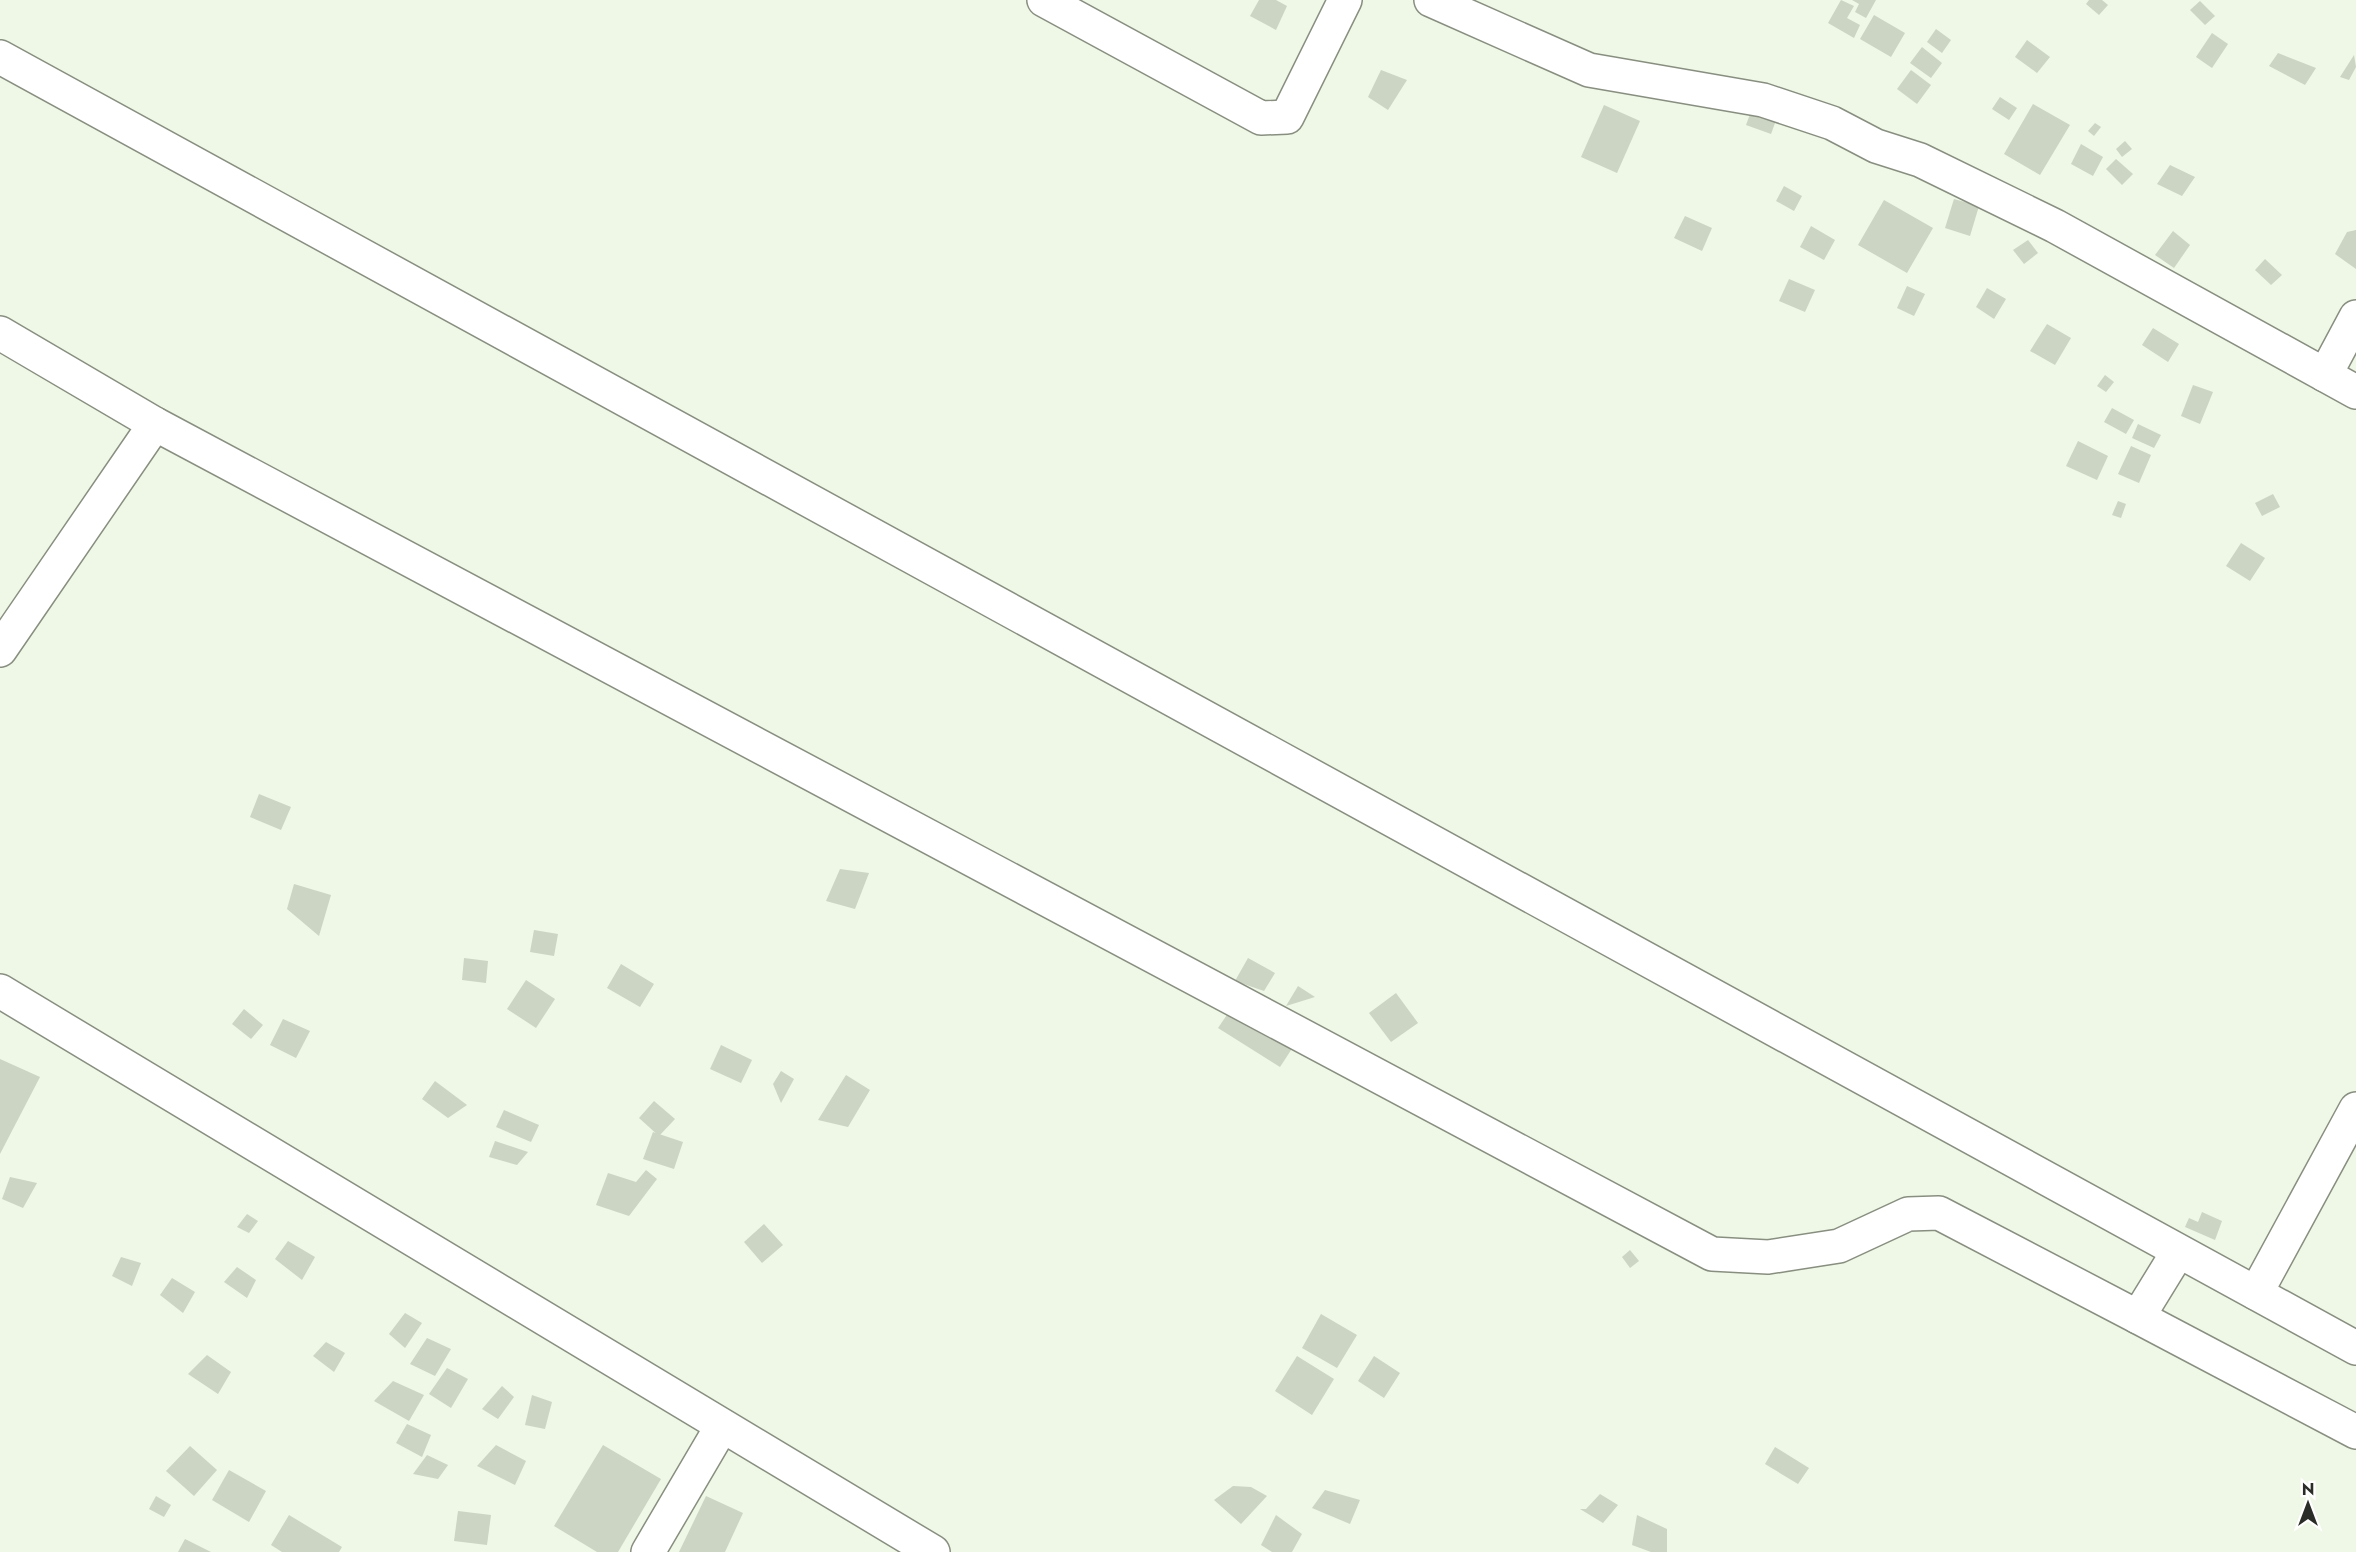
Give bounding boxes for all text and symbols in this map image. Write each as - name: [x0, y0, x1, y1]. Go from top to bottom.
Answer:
- north arrow: [2278, 1474, 2338, 1534]
- text: N: [2302, 1478, 2314, 1501]

